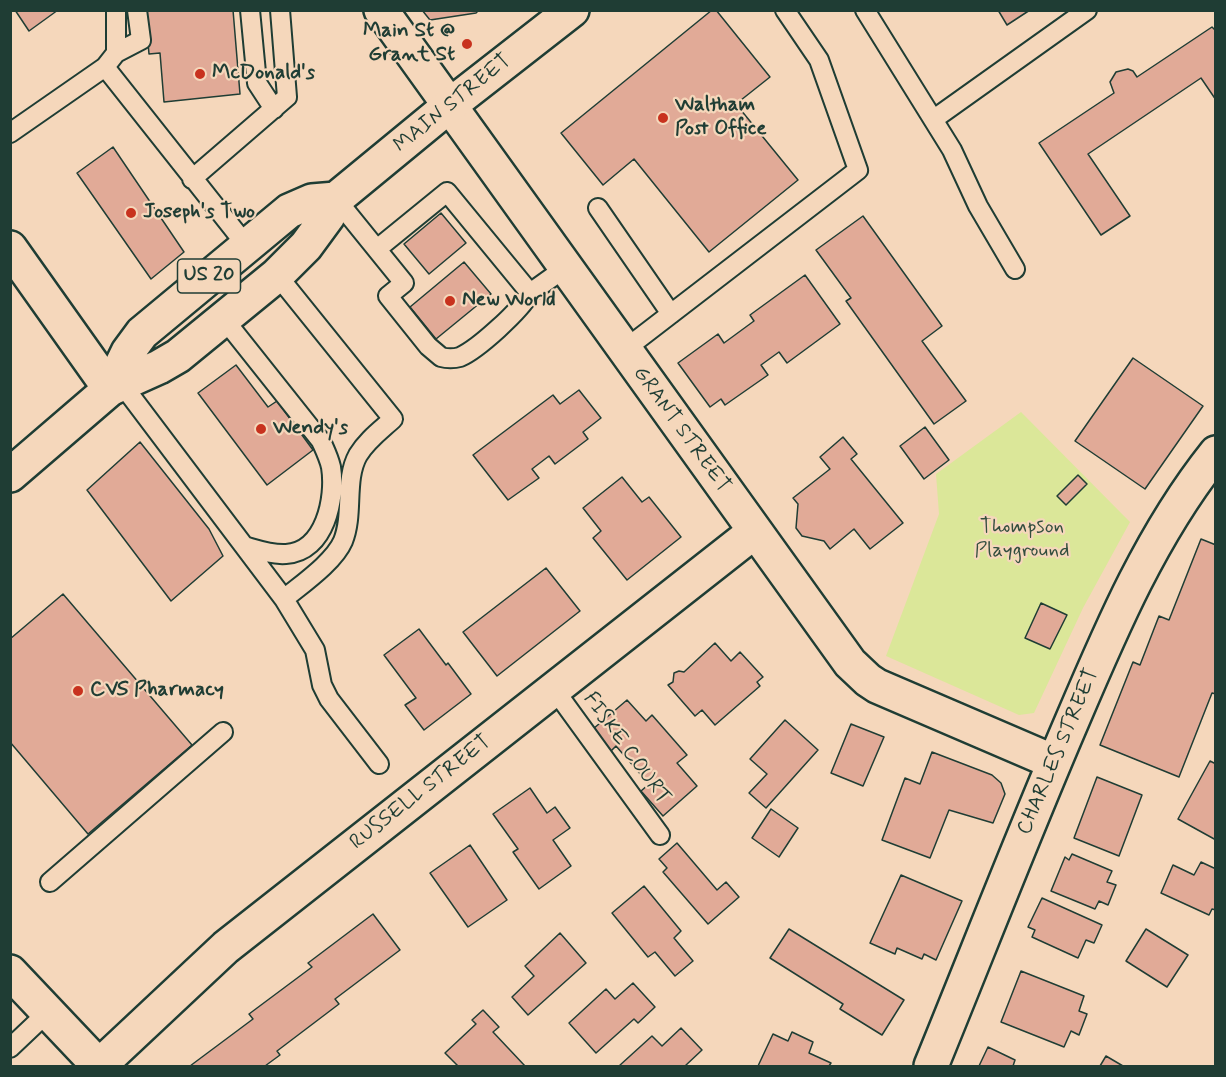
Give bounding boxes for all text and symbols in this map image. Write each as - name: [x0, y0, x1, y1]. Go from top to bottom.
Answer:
- place label: Main St @ Grant St: [363, 19, 455, 69]
- marker: Main St @ Grant St: [460, 37, 474, 51]
- street label: MAIN STREET: [389, 49, 517, 159]
- place label: McDonald's: [212, 61, 315, 87]
- marker: McDonald's: [193, 67, 207, 81]
- place label: Waltham Post Office: [675, 93, 767, 143]
- marker: Waltham Post Office: [656, 111, 670, 125]
- place label: Joseph's Two: [143, 200, 255, 226]
- marker: Joseph's Two: [124, 206, 138, 220]
- road number: US 20: [178, 259, 240, 293]
- place label: New World: [462, 288, 556, 314]
- marker: New World: [443, 294, 457, 308]
- street label: GRANT STREET: [627, 362, 735, 498]
- place label: Wendy's: [273, 416, 348, 442]
- marker: Wendy's: [254, 422, 268, 436]
- park label: Thompson Playground: [974, 515, 1070, 565]
- street label: CHARLES STREET: [1013, 665, 1105, 839]
- place label: CVS Pharmacy: [90, 678, 224, 704]
- marker: CVS Pharmacy: [71, 684, 85, 698]
- street label: FISKE COURT: [577, 688, 675, 810]
- street label: RUSSELL STREET: [345, 730, 497, 856]

